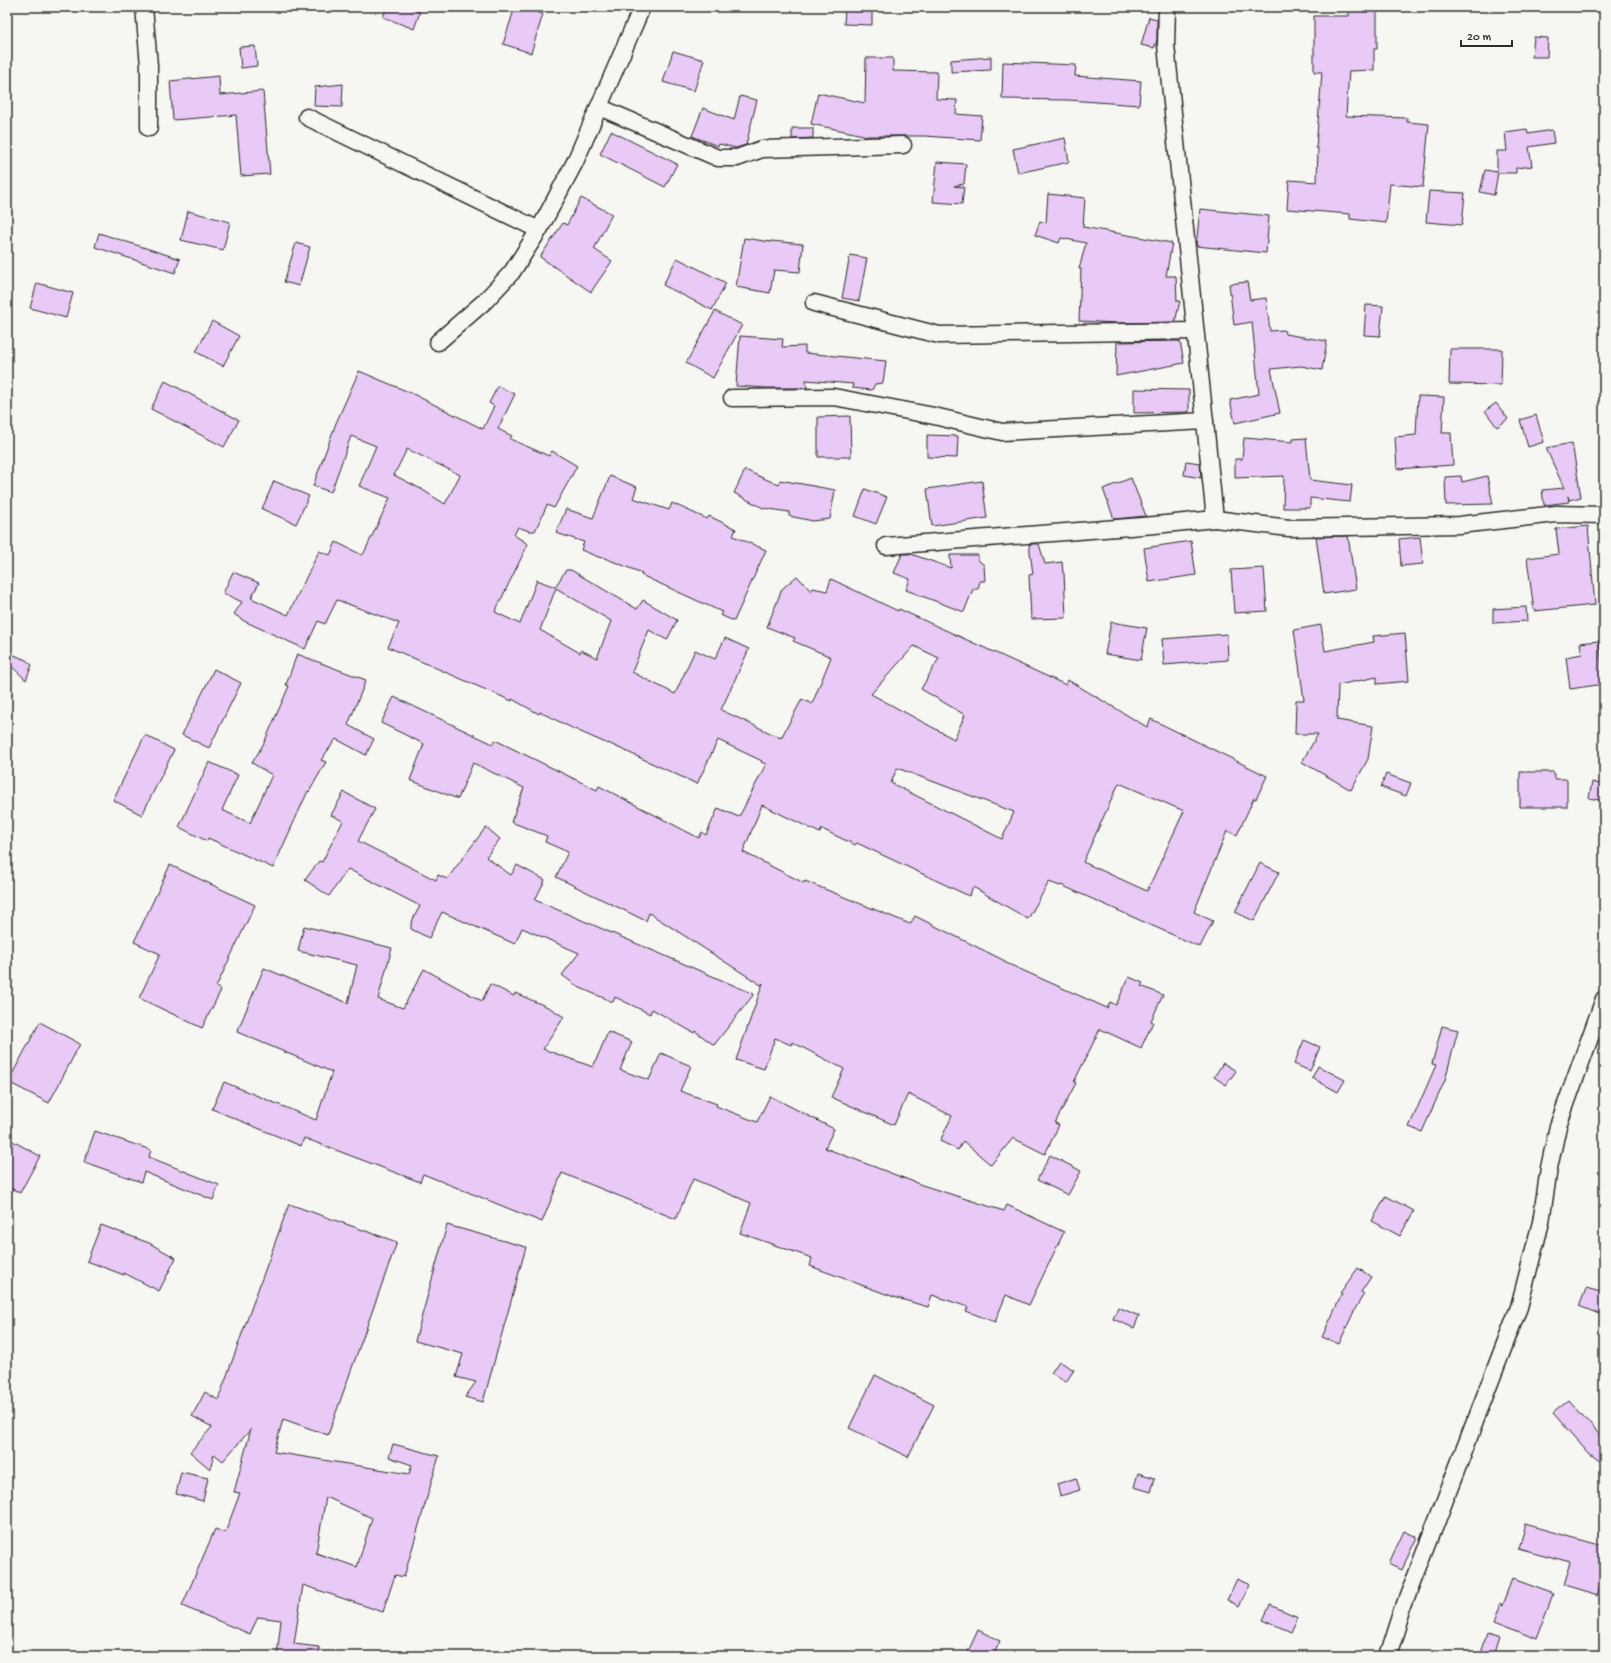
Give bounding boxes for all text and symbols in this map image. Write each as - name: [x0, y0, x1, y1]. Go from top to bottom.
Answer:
- scale bar: [1461, 22, 1512, 48]
- text: 20 m: [1467, 31, 1492, 45]

